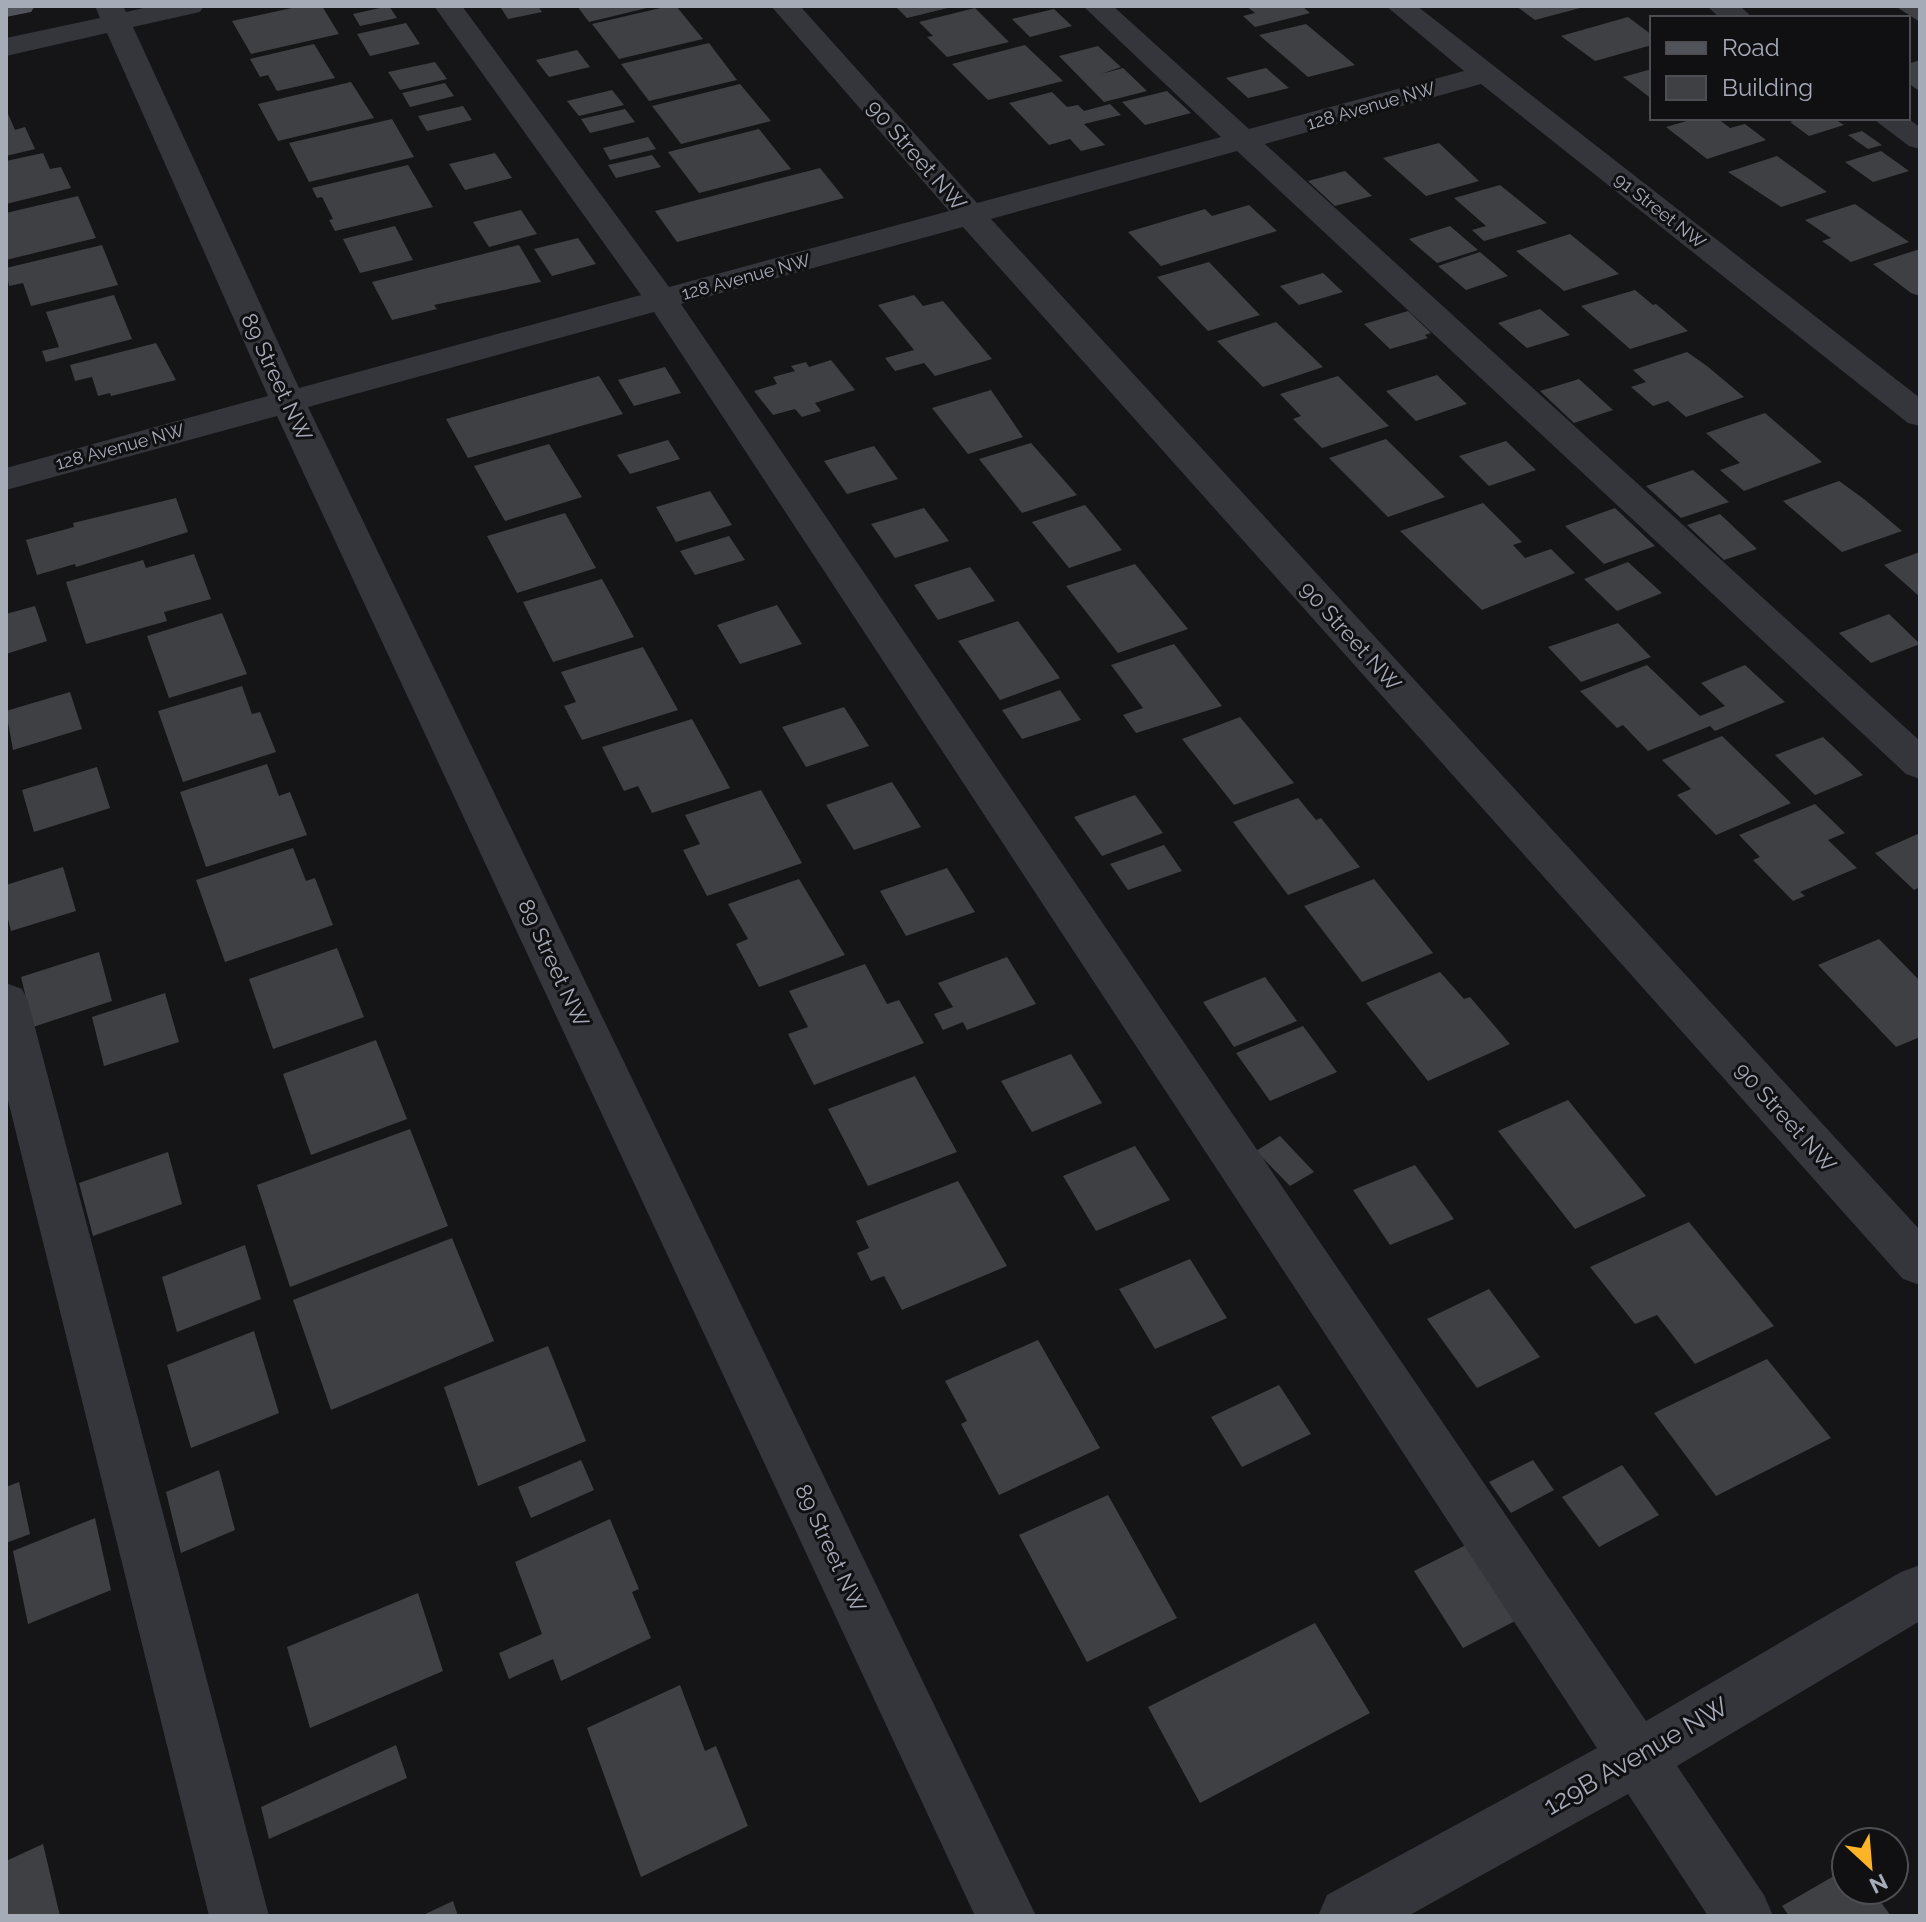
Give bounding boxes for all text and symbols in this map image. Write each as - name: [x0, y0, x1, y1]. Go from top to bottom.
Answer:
- legend: [1650, 16, 1910, 120]
- text: Road: [1722, 33, 1780, 62]
- text: Building: [1722, 73, 1813, 102]
- street label: 128 Avenue NW: [1304, 77, 1437, 134]
- street label: 90 Street NW: [862, 94, 972, 216]
- street label: 91 Street NW: [1610, 168, 1710, 253]
- street label: 128 Avenue NW: [679, 249, 813, 304]
- street label: 89 Street NW: [236, 309, 318, 445]
- street label: 128 Avenue NW: [53, 419, 187, 474]
- street label: 90 Street NW: [1295, 576, 1407, 696]
- street label: 89 Street NW: [513, 895, 595, 1031]
- street label: 90 Street NW: [1730, 1057, 1842, 1177]
- street label: 89 Street NW: [790, 1480, 872, 1616]
- street label: 129B Avenue NW: [1538, 1691, 1734, 1821]
- north arrow: [1830, 1826, 1910, 1906]
- text: N: [1866, 1869, 1892, 1899]

